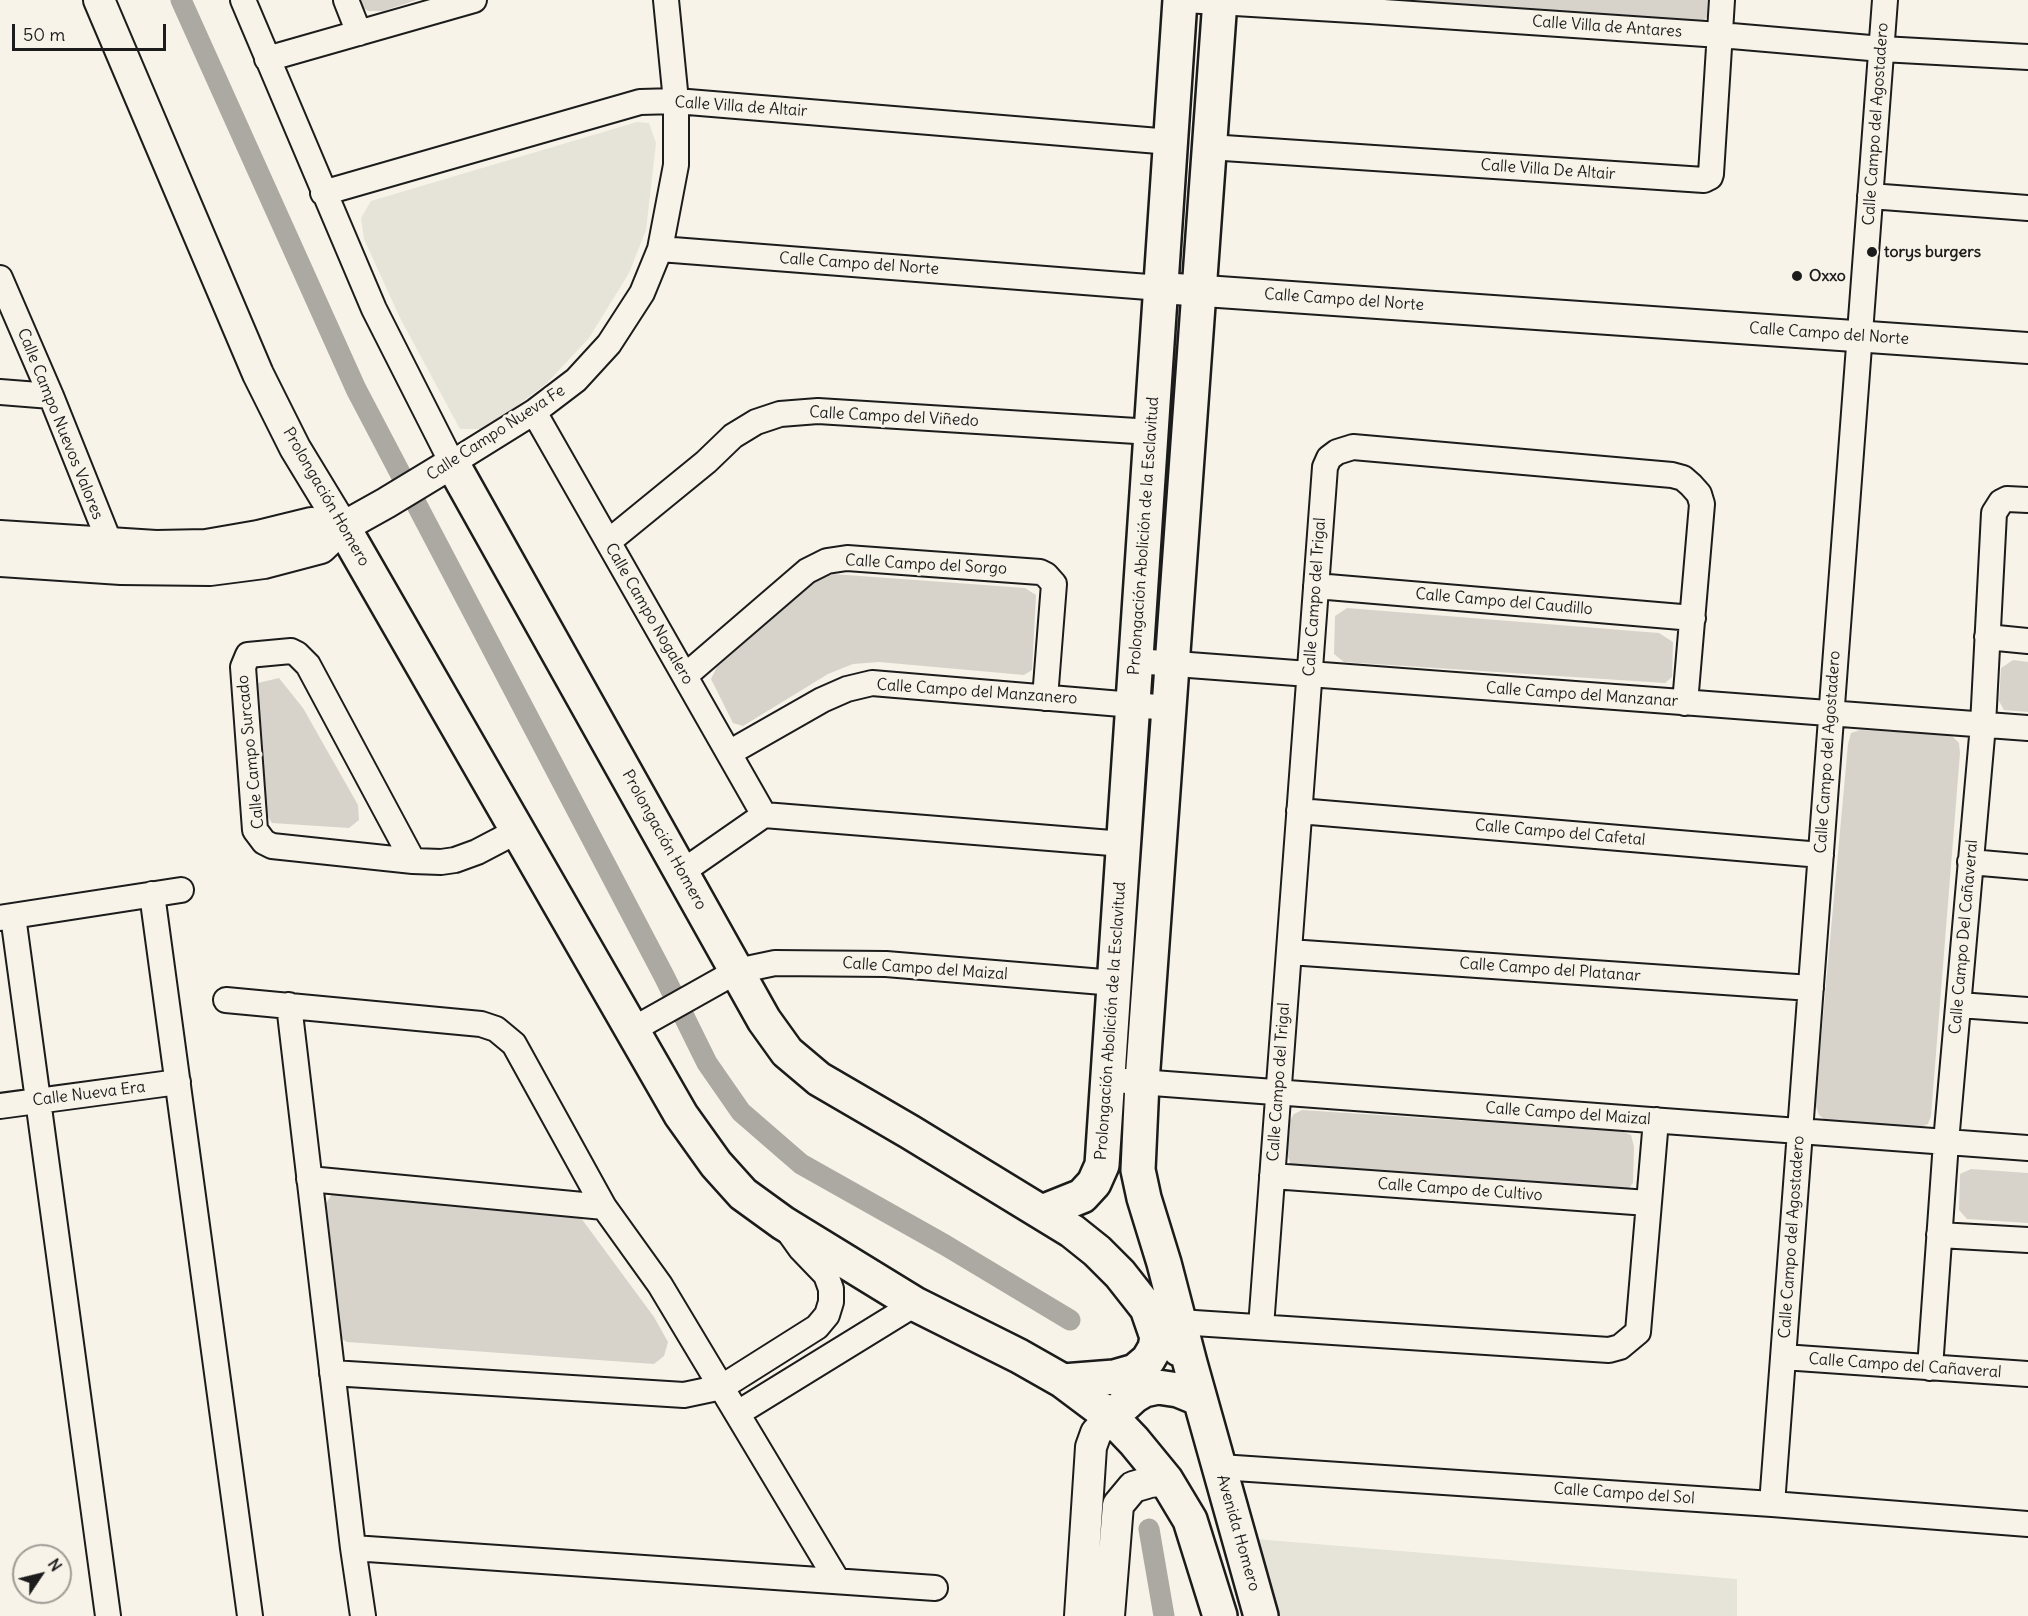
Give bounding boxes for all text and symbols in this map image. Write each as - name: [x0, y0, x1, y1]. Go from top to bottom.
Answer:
- scale bar: [15, 12, 170, 50]
- street label: Calle Villa de Antares: [1531, 12, 1683, 42]
- street label: Calle Campo del Agostadero: [1859, 22, 1893, 226]
- text: 50 m: [23, 23, 65, 46]
- street label: Calle Villa de Altair: [674, 93, 808, 121]
- street label: Calle Villa De Altair: [1480, 156, 1616, 184]
- place label: torys burgers: [1884, 242, 1981, 262]
- marker: torys burgers: [1865, 245, 1879, 259]
- street label: Calle Campo del Norte: [778, 249, 940, 279]
- place label: Oxxo: [1809, 266, 1846, 286]
- marker: Oxxo: [1790, 269, 1804, 283]
- street label: Calle Campo del Norte: [1263, 285, 1425, 315]
- street label: Calle Campo del Norte: [1748, 319, 1910, 349]
- street label: Calle Campo Nuevos Valores: [13, 326, 107, 522]
- street label: Calle Campo Nueva Fe: [423, 381, 569, 485]
- street label: Prolongación Abolición de la Esclavitud: [1125, 396, 1163, 676]
- street label: Calle Campo del Viñedo: [809, 403, 979, 431]
- street label: Prolongación Homero: [278, 424, 374, 570]
- street label: Calle Campo del Trigal: [1300, 517, 1330, 677]
- street label: Calle Campo Nogalero: [601, 540, 697, 688]
- street label: Calle Campo del Sorgo: [845, 551, 1007, 579]
- street label: Calle Campo del Caudillo: [1415, 585, 1593, 619]
- street label: Calle Campo del Agostadero: [1811, 650, 1845, 854]
- street label: Calle Campo Surcado: [233, 674, 269, 830]
- street label: Calle Campo del Manzanero: [876, 675, 1078, 709]
- street label: Calle Campo del Manzanar: [1485, 679, 1679, 711]
- street label: Prolongación Homero: [618, 767, 710, 913]
- street label: Calle Campo del Cafetal: [1474, 816, 1646, 850]
- street label: Calle Campo Del Cañaveral: [1946, 839, 1982, 1035]
- street label: Prolongación Abolición de la Esclavitud: [1092, 881, 1130, 1161]
- street label: Calle Campo del Maizal: [842, 954, 1008, 984]
- street label: Calle Campo del Platanar: [1459, 954, 1641, 986]
- street label: Calle Campo del Trigal: [1264, 1002, 1294, 1162]
- street label: Calle Nueva Era: [32, 1078, 146, 1110]
- street label: Calle Campo del Maizal: [1485, 1099, 1651, 1129]
- street label: Calle Campo del Agostadero: [1775, 1135, 1809, 1339]
- street label: Calle Campo de Cultivo: [1377, 1175, 1543, 1205]
- street label: Calle Campo del Cañaveral: [1808, 1350, 2002, 1382]
- street label: Avenida Homero: [1212, 1473, 1264, 1593]
- street label: Calle Campo del Sol: [1553, 1479, 1695, 1509]
- north arrow: [12, 1544, 72, 1604]
- text: N: [44, 1555, 66, 1575]

